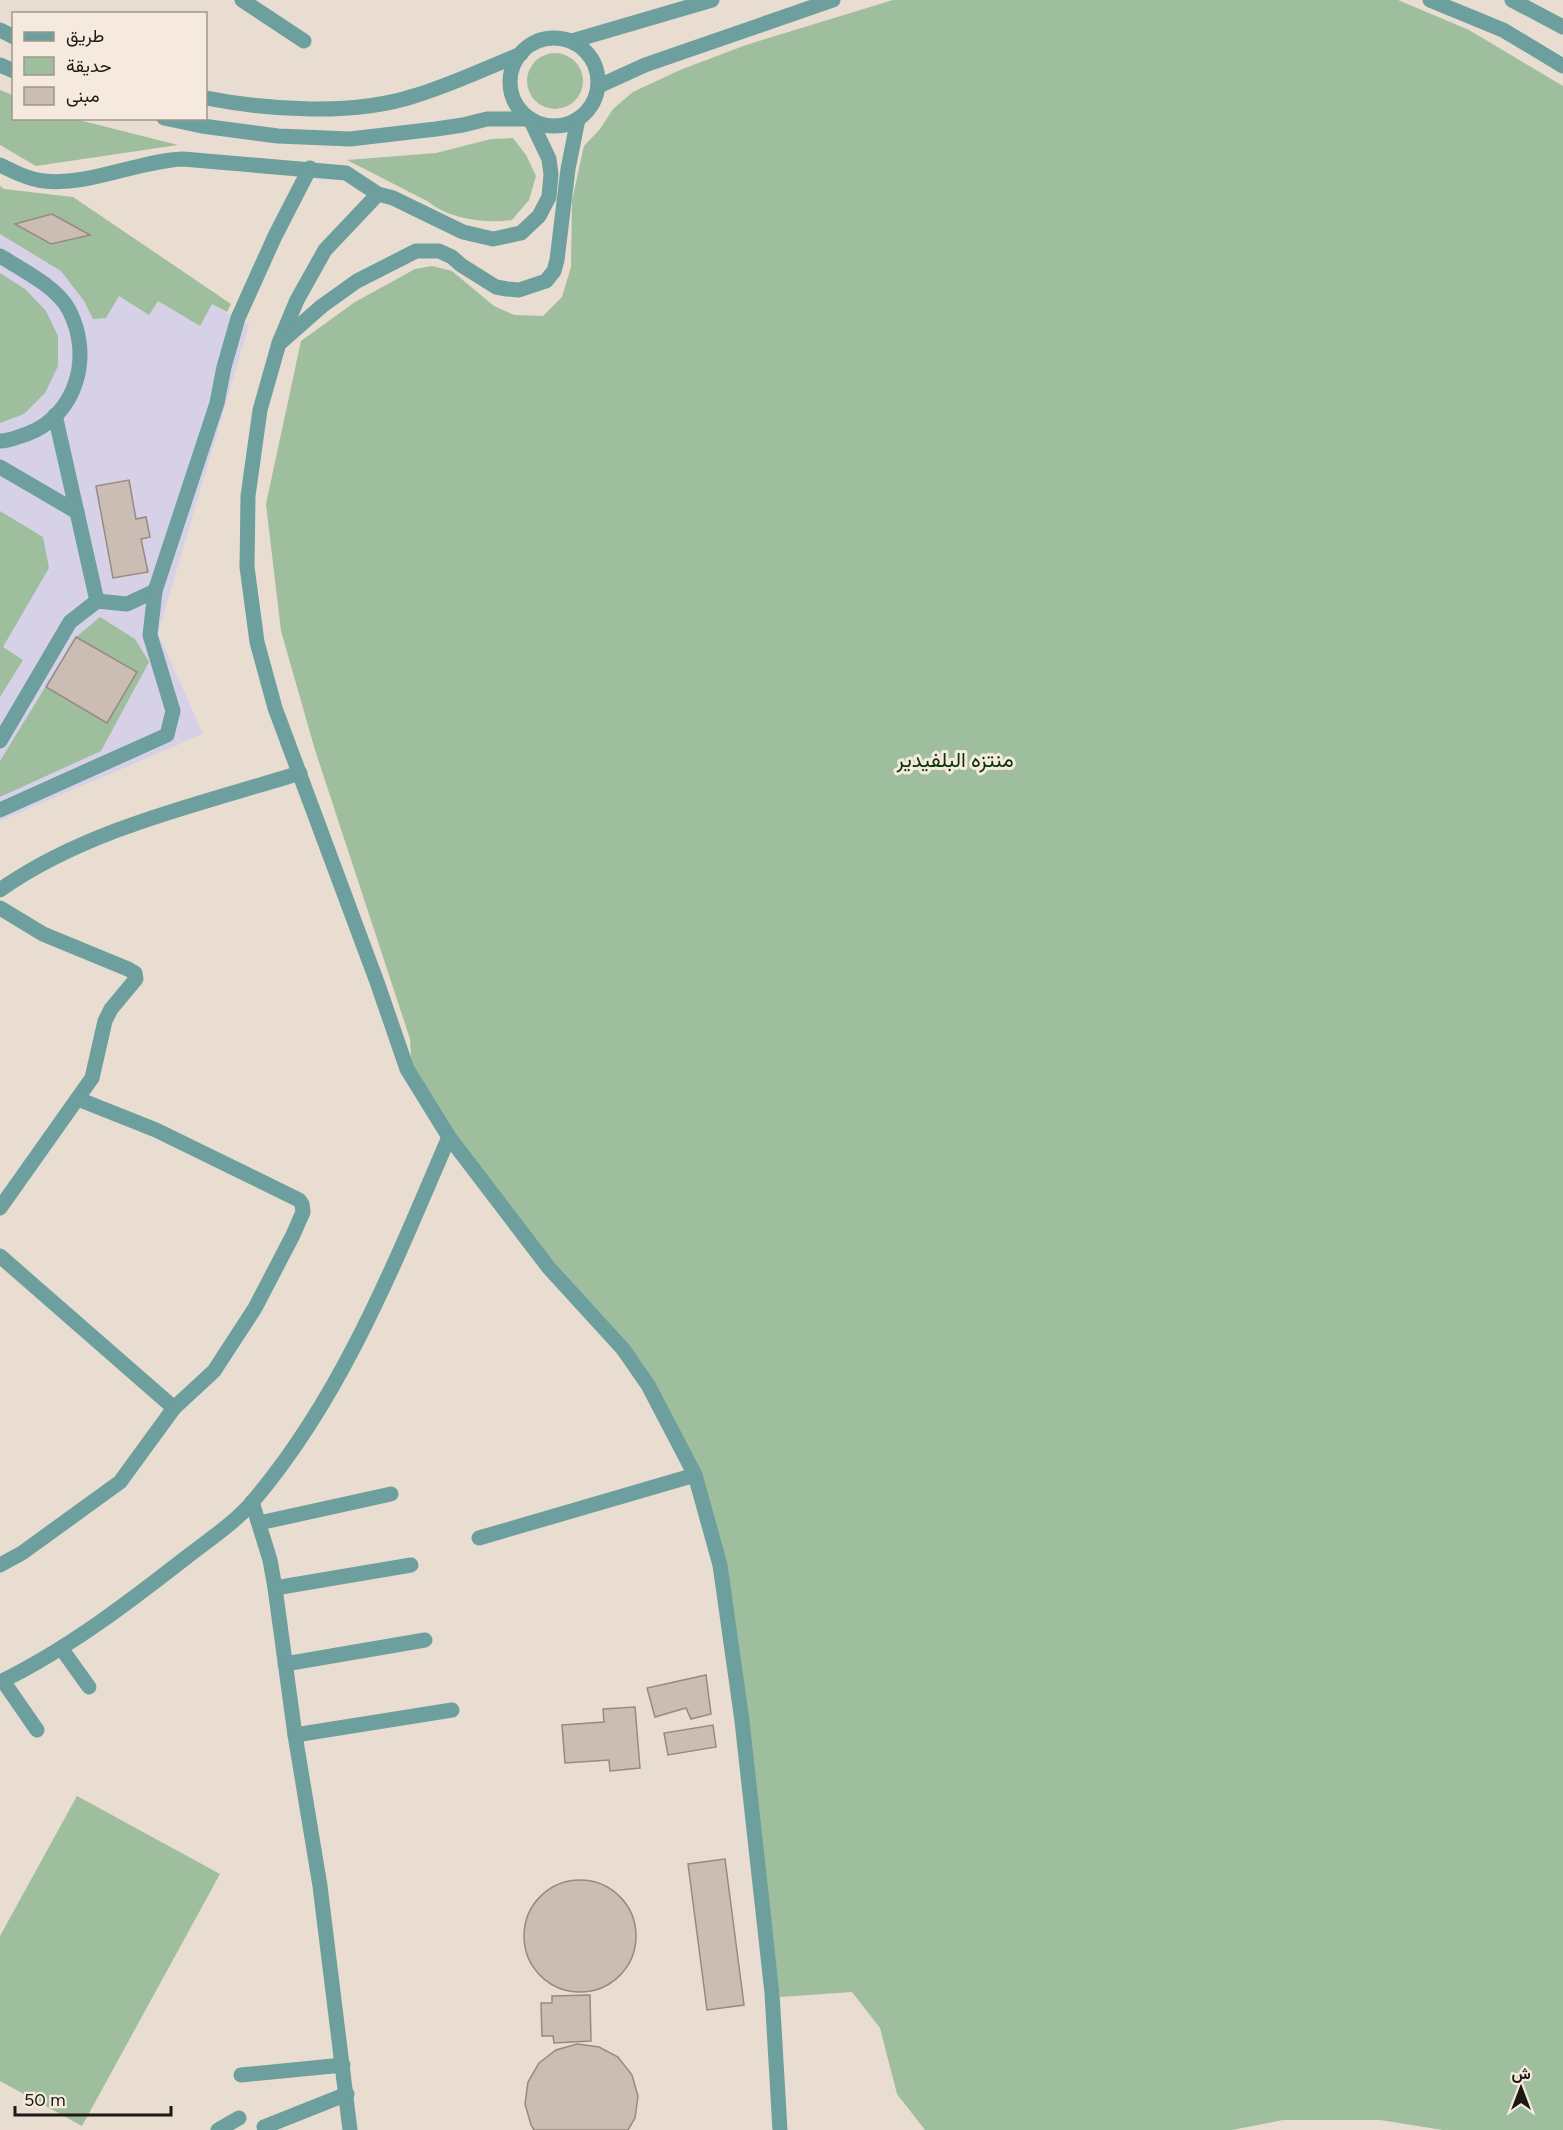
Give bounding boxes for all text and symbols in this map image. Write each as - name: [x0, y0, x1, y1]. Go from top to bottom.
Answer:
- legend: [12, 12, 207, 120]
- text: طريق: [66, 25, 104, 47]
- text: حديقة: [66, 55, 112, 77]
- text: مبنى: [66, 85, 100, 107]
- park label: منتزه البلفيدير: [895, 747, 1014, 773]
- north arrow: [1491, 2058, 1551, 2118]
- text: ش: [1511, 2064, 1531, 2083]
- scale bar: [15, 2079, 171, 2117]
- text: 50 m: [24, 2089, 66, 2111]

